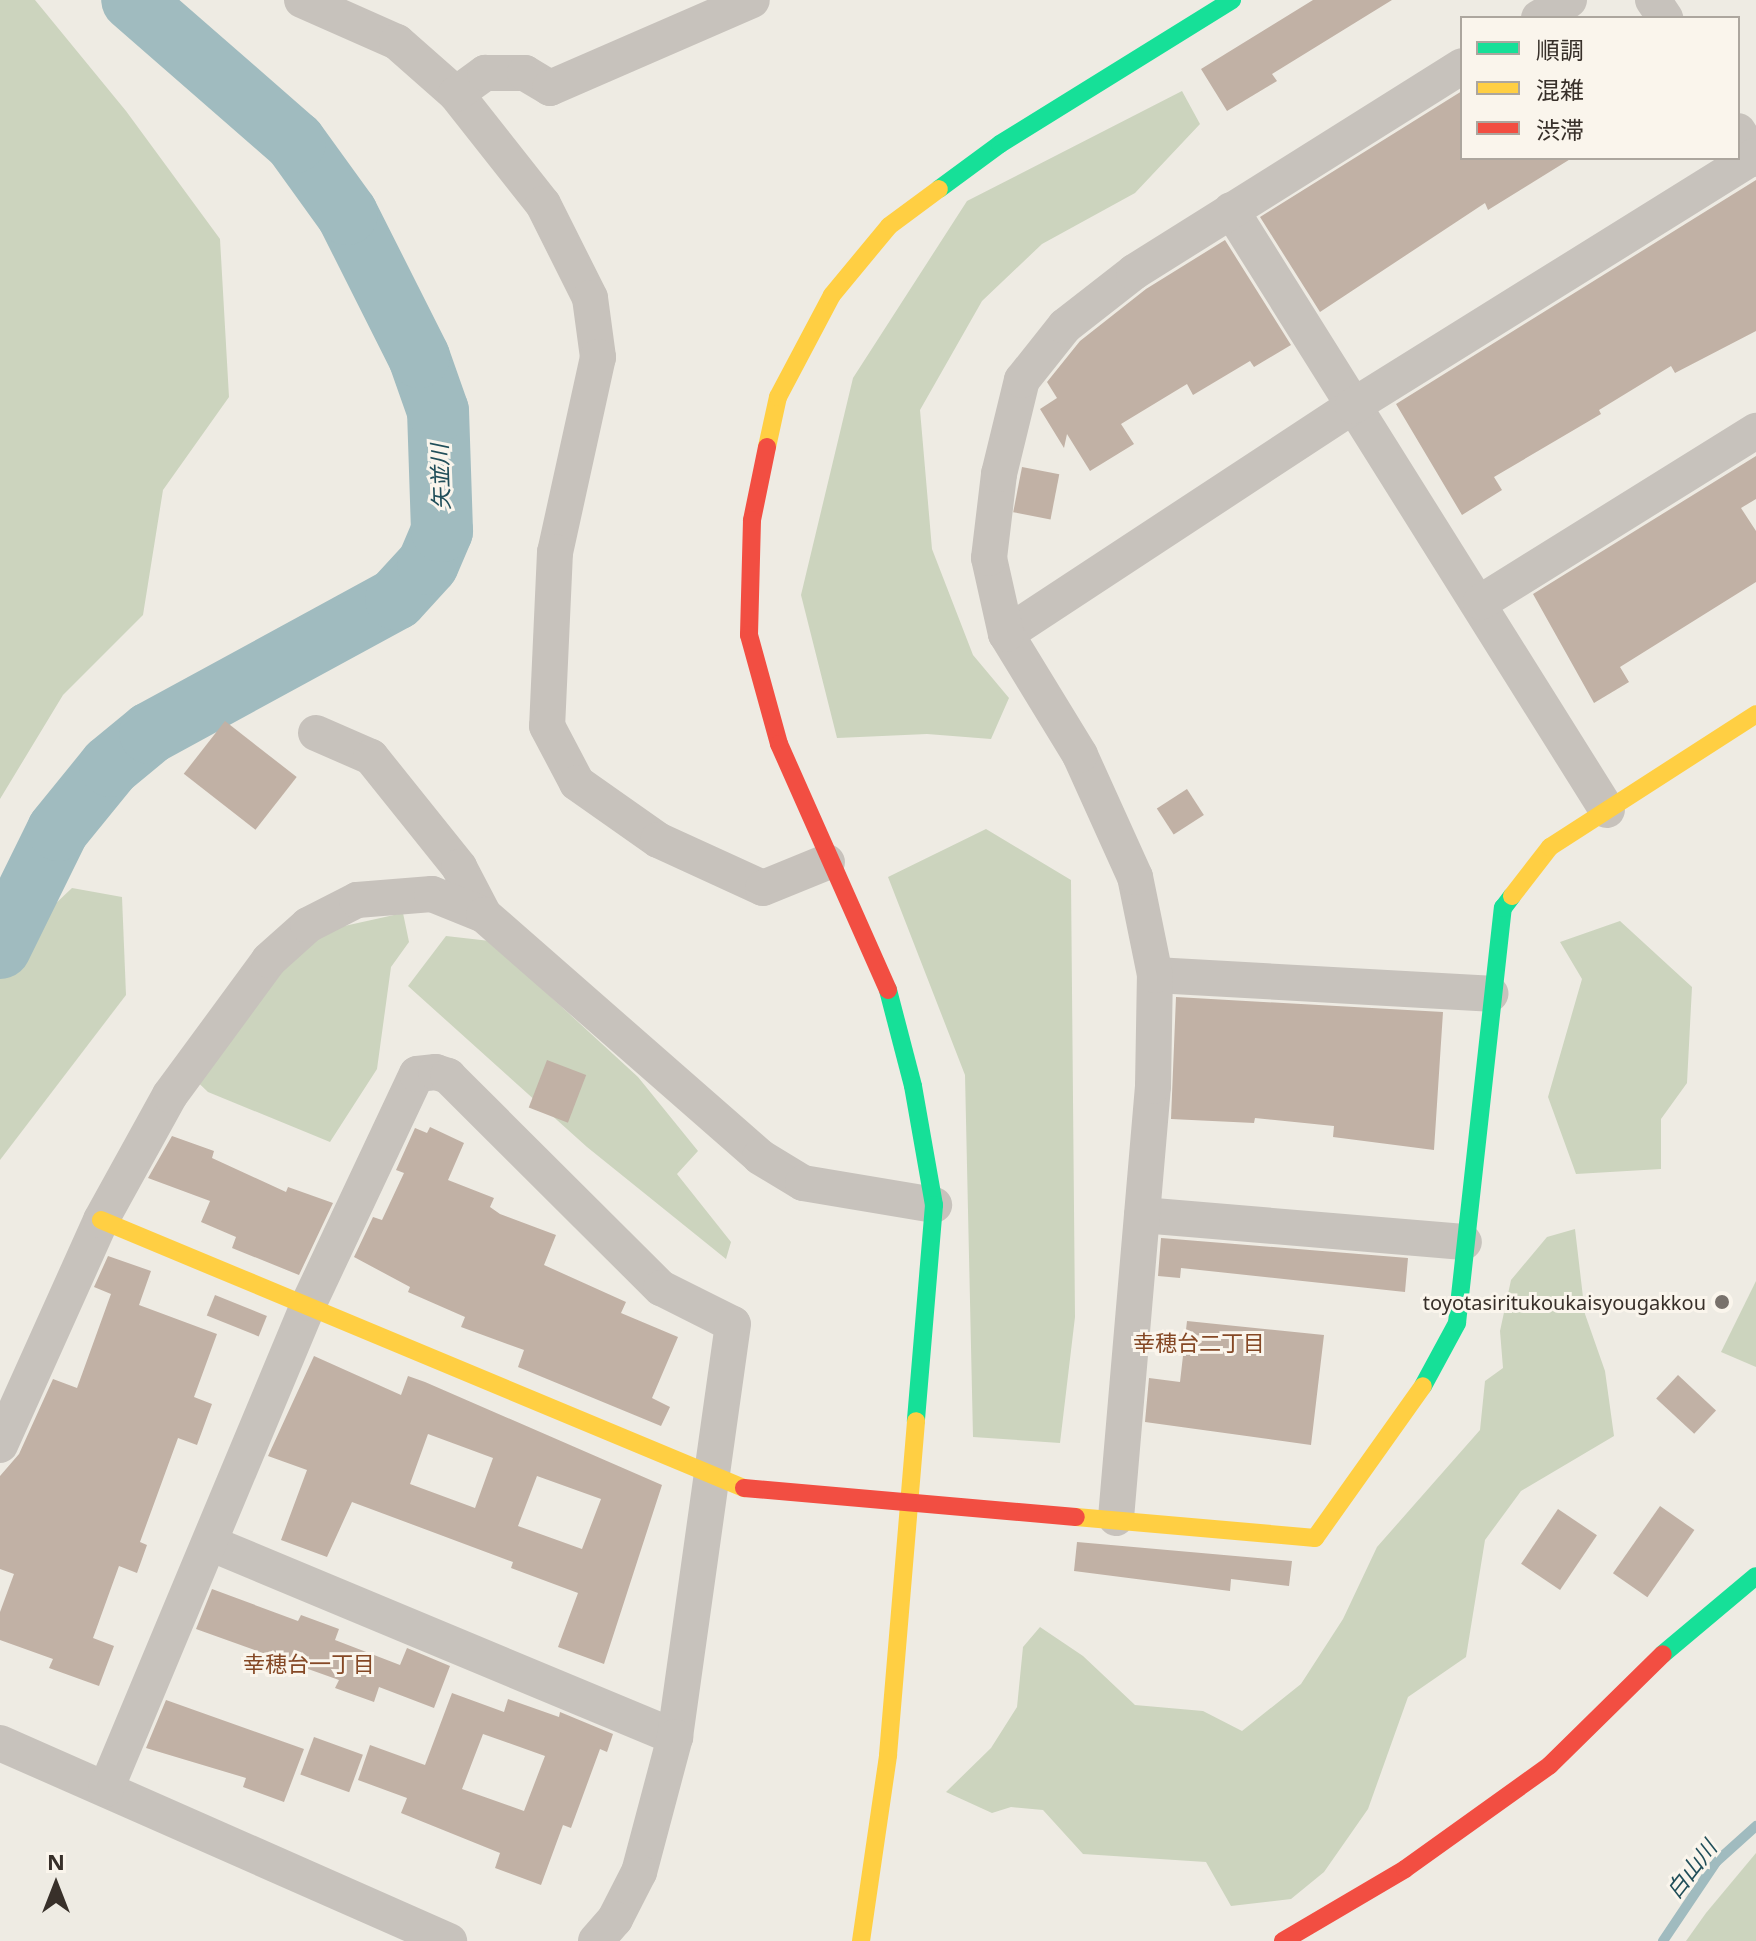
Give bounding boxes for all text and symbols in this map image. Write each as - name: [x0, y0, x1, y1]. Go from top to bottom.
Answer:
- legend: [1460, 16, 1740, 160]
- text: 順調: [1536, 33, 1584, 66]
- text: 混雑: [1536, 73, 1584, 106]
- text: 渋滞: [1536, 113, 1584, 146]
- water label: 矢並川: [426, 444, 454, 510]
- place label: toyotasiritukoukaisyougakkou: [1423, 1290, 1706, 1314]
- marker: toyotasiritukoukaisyougakkou: [1713, 1293, 1731, 1311]
- district label: 幸穂台二丁目: [1133, 1330, 1265, 1356]
- district label: 幸穂台一丁目: [243, 1651, 375, 1677]
- water label: 白山川: [1660, 1835, 1722, 1903]
- north arrow: [16, 1845, 96, 1925]
- text: N: [47, 1846, 65, 1876]

